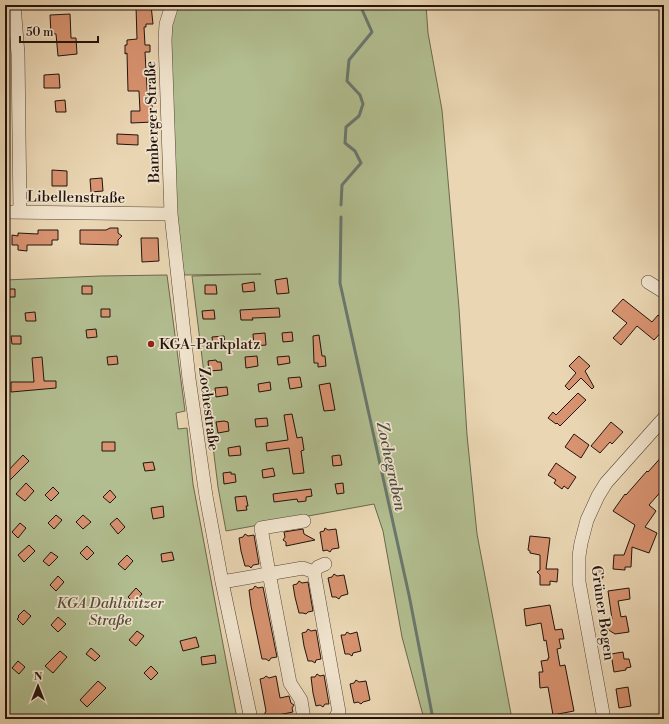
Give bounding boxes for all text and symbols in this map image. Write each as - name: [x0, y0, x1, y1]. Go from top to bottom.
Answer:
- scale bar: [20, 18, 98, 44]
- text: 50 m: [26, 25, 54, 40]
- street label: Bamberger Straße: [141, 60, 164, 184]
- street label: Libellenstraße: [27, 187, 125, 208]
- place label: KGA-Parkplatz: [159, 335, 260, 354]
- marker: KGA-Parkplatz: [146, 339, 156, 349]
- street label: Zochestraße: [194, 366, 223, 452]
- water label: Zochegraben: [372, 420, 410, 514]
- street label: Grüner Bogen: [586, 564, 619, 662]
- park label: KGA Dahlwitzer Straße: [56, 594, 164, 630]
- north arrow: [18, 666, 58, 706]
- text: N: [34, 670, 43, 684]

